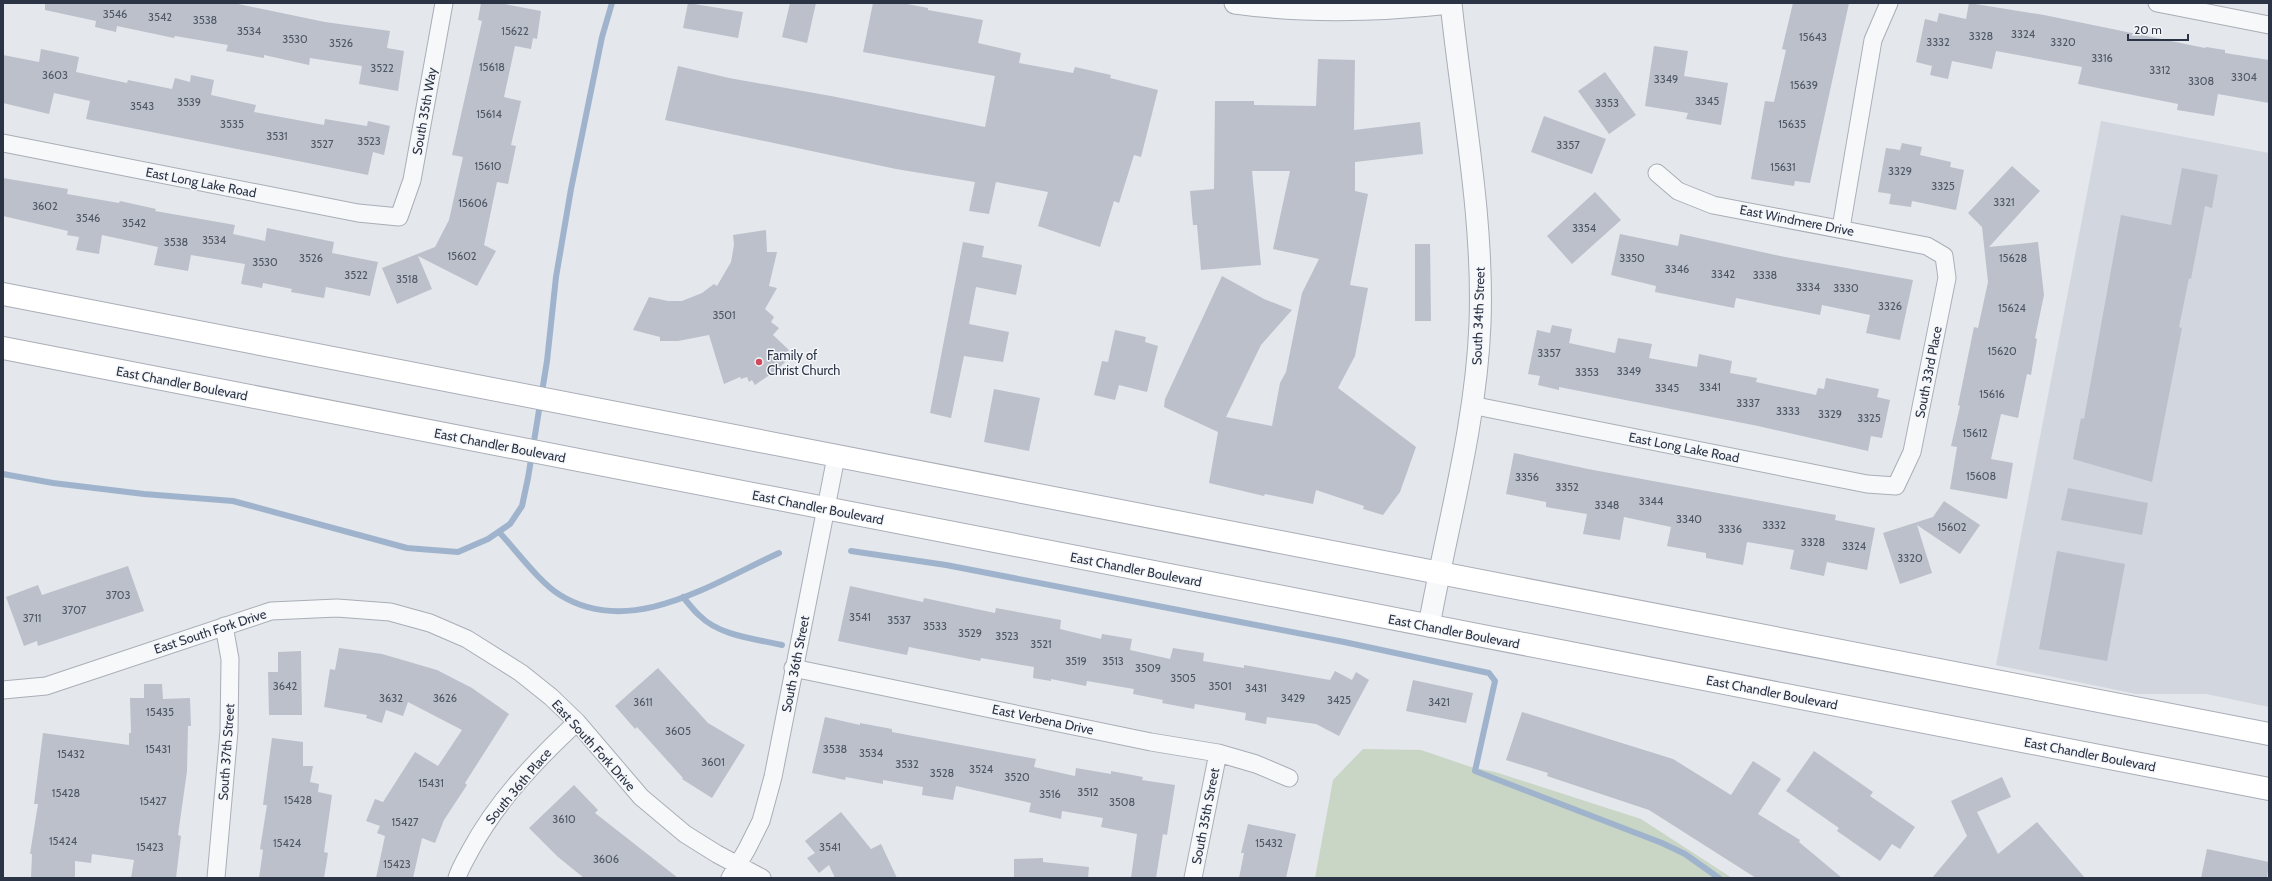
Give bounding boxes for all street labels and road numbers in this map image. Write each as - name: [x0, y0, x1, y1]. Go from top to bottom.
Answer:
- street label: South 35th Way: [408, 66, 440, 156]
- street label: East Long Lake Road: [144, 163, 258, 201]
- street label: East Windmere Drive: [1738, 201, 1856, 239]
- street label: South 34th Street: [1468, 266, 1488, 365]
- street label: South 33rd Place: [1911, 324, 1945, 419]
- street label: East Chandler Boulevard: [115, 362, 249, 404]
- street label: East Chandler Boulevard: [433, 424, 567, 466]
- street label: East Long Lake Road: [1627, 428, 1741, 466]
- street label: East Chandler Boulevard: [751, 486, 885, 528]
- street label: East Chandler Boulevard: [1069, 548, 1203, 590]
- street label: East South Fork Drive: [152, 605, 269, 657]
- street label: East Chandler Boulevard: [1387, 610, 1521, 652]
- street label: South 36th Street: [778, 614, 812, 714]
- street label: East Chandler Boulevard: [1705, 671, 1839, 713]
- street label: East South Fork Drive: [549, 696, 639, 794]
- street label: East Verbena Drive: [991, 700, 1096, 738]
- street label: South 37th Street: [215, 702, 237, 801]
- street label: East Chandler Boulevard: [2023, 733, 2157, 775]
- street label: South 36th Place: [482, 745, 555, 827]
- street label: South 35th Street: [1188, 766, 1222, 865]

